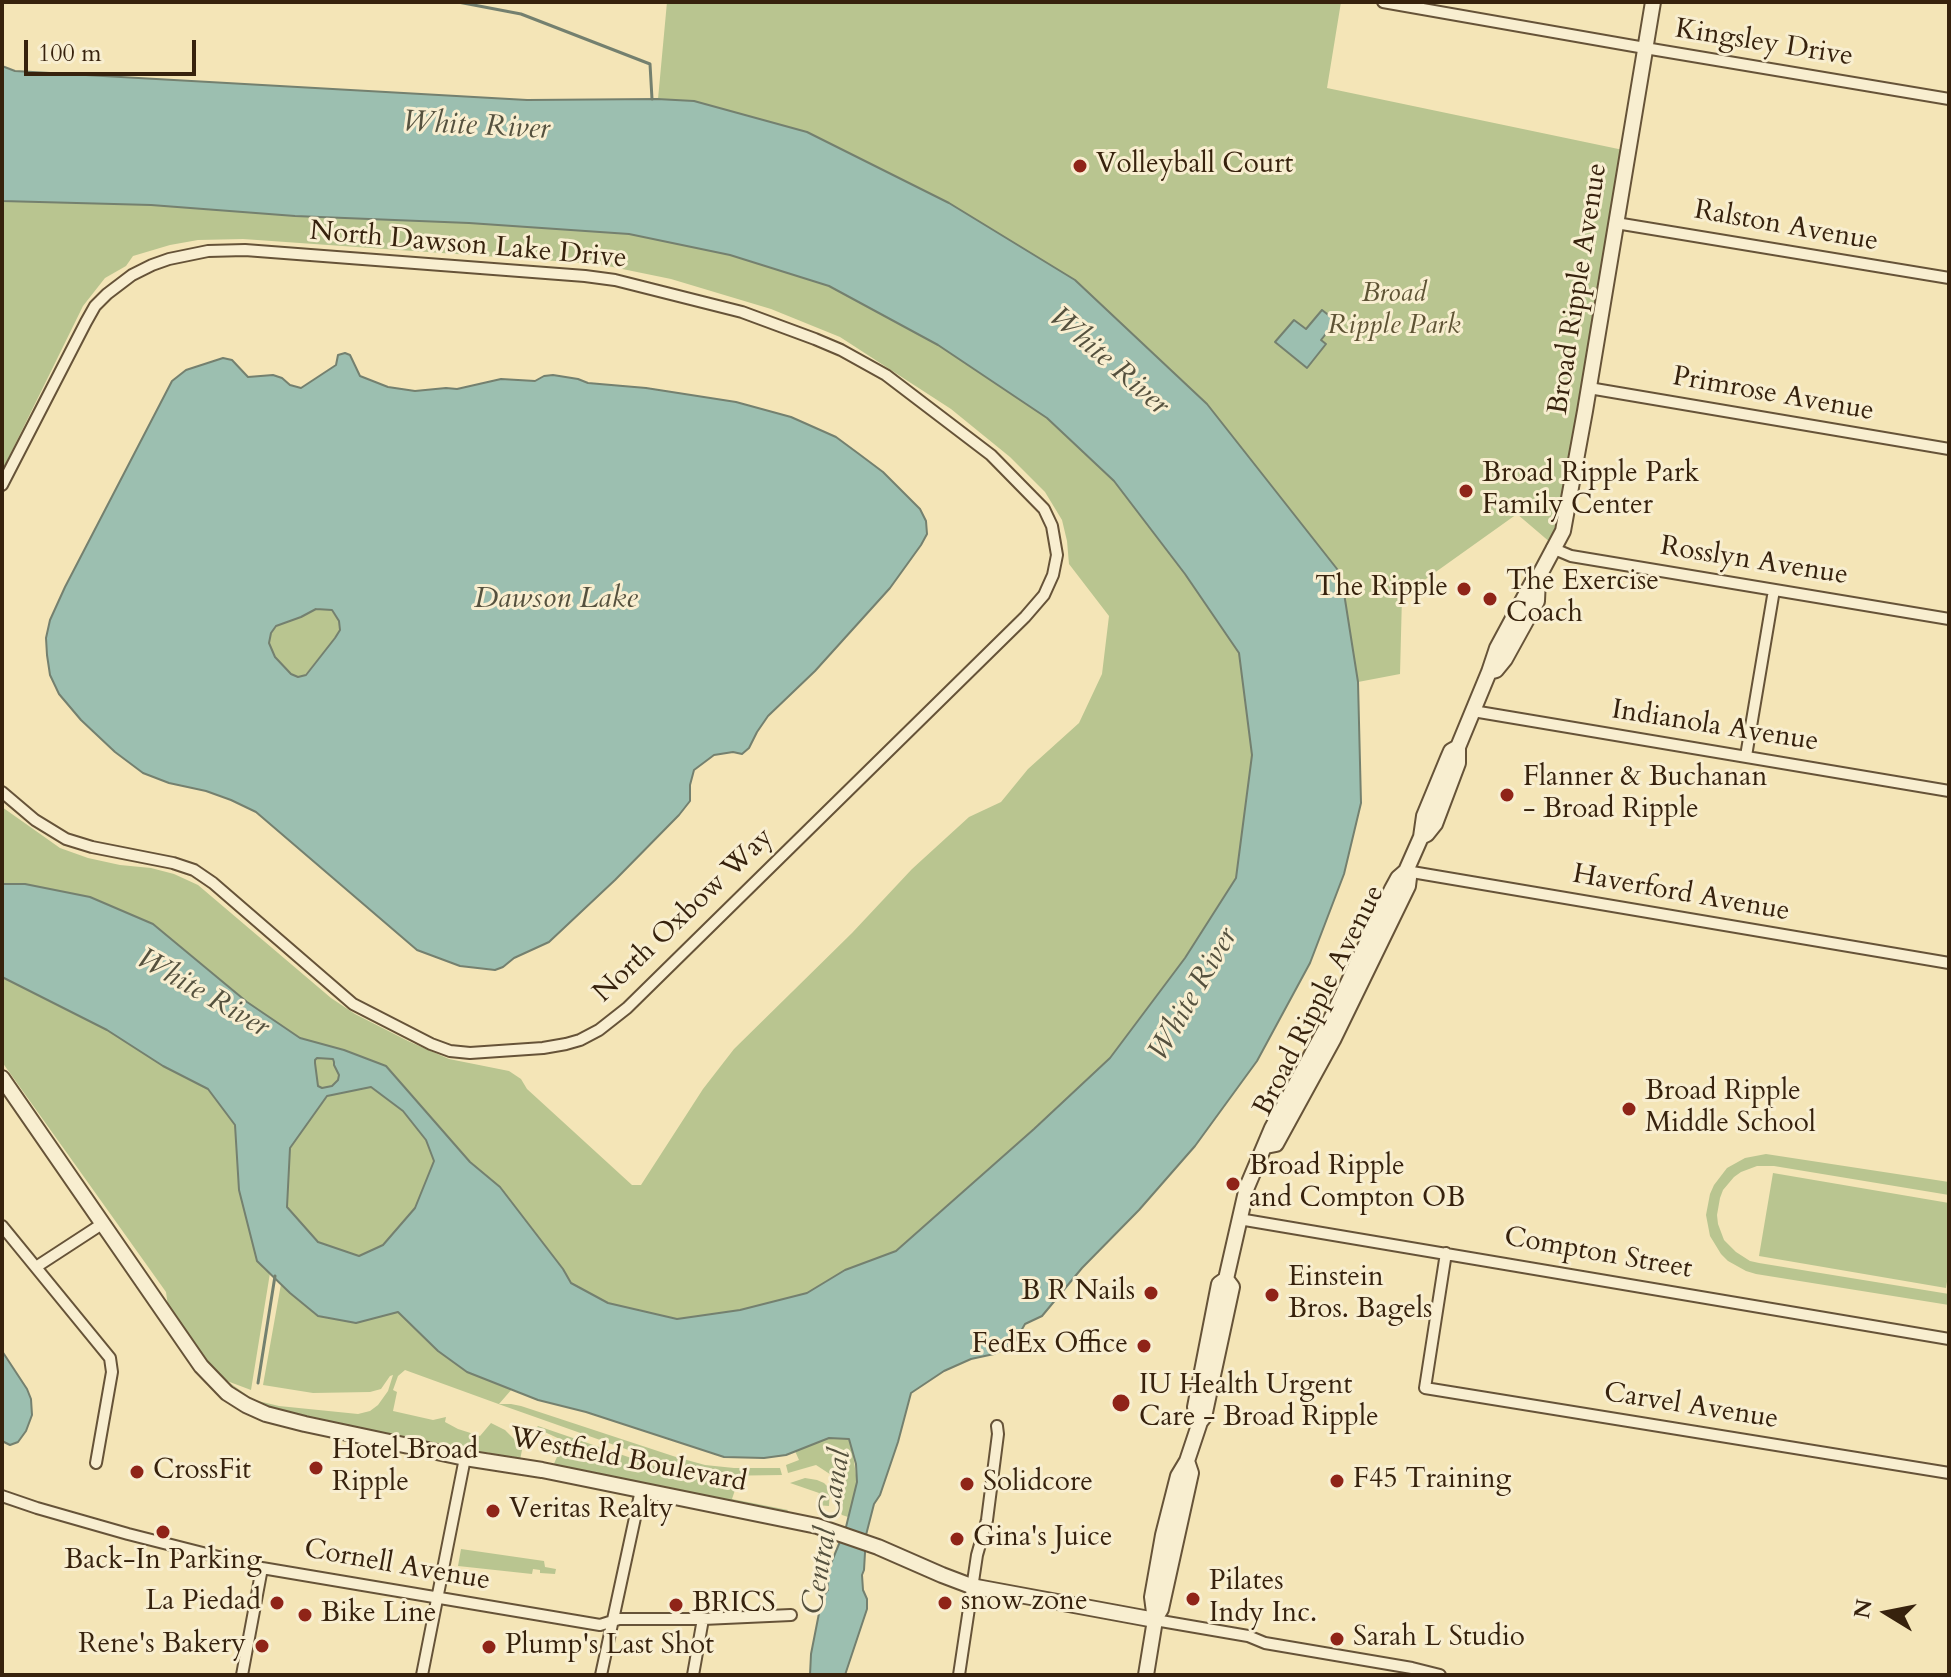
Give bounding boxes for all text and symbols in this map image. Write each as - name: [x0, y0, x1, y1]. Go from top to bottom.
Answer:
- street label: Kingsley Drive: [1673, 13, 1855, 75]
- scale bar: [28, 24, 200, 74]
- text: 100 m: [38, 37, 102, 70]
- water label: White River: [401, 105, 551, 149]
- place label: Volleyball Court: [1096, 149, 1293, 183]
- marker: Volleyball Court: [1071, 157, 1089, 175]
- street label: Broad Ripple Avenue: [1543, 161, 1615, 417]
- street label: Ralston Avenue: [1691, 194, 1881, 260]
- street label: North Dawson Lake Drive: [308, 215, 628, 277]
- park label: Broad Ripple Park: [1328, 278, 1460, 344]
- water label: White River: [1041, 300, 1175, 424]
- street label: Primrose Avenue: [1670, 361, 1876, 429]
- place label: Broad Ripple Park Family Center: [1482, 458, 1699, 524]
- marker: Broad Ripple Park Family Center: [1457, 482, 1475, 500]
- street label: Rosslyn Avenue: [1658, 531, 1850, 593]
- place label: The Exercise Coach: [1506, 566, 1659, 632]
- place label: The Ripple: [1315, 572, 1448, 606]
- marker: The Ripple: [1455, 580, 1473, 598]
- water label: Dawson Lake: [474, 582, 638, 618]
- marker: The Exercise Coach: [1481, 590, 1499, 608]
- street label: Indianola Avenue: [1609, 694, 1821, 760]
- place label: Flanner & Buchanan - Broad Ripple: [1523, 762, 1767, 828]
- marker: Flanner & Buchanan - Broad Ripple: [1498, 786, 1516, 804]
- street label: North Oxbow Way: [587, 822, 781, 1010]
- street label: Haverford Avenue: [1570, 858, 1792, 930]
- street label: Broad Ripple Avenue: [1247, 880, 1393, 1122]
- water label: White River: [1142, 922, 1246, 1068]
- water label: White River: [129, 942, 275, 1046]
- place label: Broad Ripple Middle School: [1645, 1076, 1816, 1142]
- marker: Broad Ripple Middle School: [1620, 1100, 1638, 1118]
- place label: Broad Ripple and Compton OB: [1249, 1151, 1465, 1217]
- marker: Broad Ripple and Compton OB: [1224, 1175, 1242, 1193]
- street label: Compton Street: [1502, 1221, 1694, 1287]
- place label: Einstein Bros. Bagels: [1288, 1262, 1432, 1328]
- place label: B R Nails: [1021, 1276, 1135, 1310]
- marker: B R Nails: [1142, 1284, 1160, 1302]
- marker: Einstein Bros. Bagels: [1263, 1286, 1281, 1304]
- place label: FedEx Office: [972, 1329, 1128, 1363]
- marker: FedEx Office: [1135, 1337, 1153, 1355]
- place label: IU Health Urgent Care - Broad Ripple: [1139, 1370, 1379, 1436]
- street label: Carvel Avenue: [1601, 1377, 1781, 1437]
- marker: IU Health Urgent Care - Broad Ripple: [1110, 1392, 1132, 1414]
- street label: Westfield Boulevard: [507, 1422, 749, 1500]
- place label: Hotel Broad Ripple: [332, 1435, 478, 1501]
- water label: Central Canal: [796, 1447, 860, 1617]
- place label: CrossFit: [153, 1455, 251, 1489]
- marker: Hotel Broad Ripple: [307, 1459, 325, 1477]
- marker: CrossFit: [128, 1463, 146, 1481]
- place label: F45 Training: [1353, 1464, 1511, 1498]
- place label: Solidcore: [983, 1467, 1093, 1501]
- marker: F45 Training: [1328, 1472, 1346, 1490]
- marker: Solidcore: [958, 1475, 976, 1493]
- place label: Veritas Realty: [509, 1494, 673, 1528]
- marker: Veritas Realty: [484, 1502, 502, 1520]
- place label: Gina's Juice: [973, 1522, 1112, 1556]
- marker: Back-In Parking: [154, 1523, 172, 1541]
- marker: Gina's Juice: [948, 1530, 966, 1548]
- street label: Cornell Avenue: [302, 1533, 492, 1599]
- place label: Back-In Parking: [64, 1545, 262, 1579]
- place label: Pilates Indy Inc.: [1209, 1566, 1317, 1632]
- north arrow: [1847, 1573, 1927, 1653]
- place label: La Piedad: [145, 1586, 261, 1620]
- place label: snow zone: [961, 1586, 1088, 1620]
- place label: BRICS: [692, 1588, 775, 1622]
- marker: Pilates Indy Inc.: [1184, 1590, 1202, 1608]
- marker: La Piedad: [268, 1594, 286, 1612]
- marker: snow zone: [936, 1594, 954, 1612]
- marker: BRICS: [667, 1596, 685, 1614]
- text: N: [1847, 1597, 1880, 1621]
- place label: Bike Line: [321, 1598, 437, 1632]
- marker: Bike Line: [296, 1606, 314, 1624]
- place label: Sarah L Studio: [1353, 1622, 1525, 1656]
- place label: Rene's Bakery: [78, 1629, 246, 1663]
- place label: Plump's Last Shot: [505, 1630, 714, 1664]
- marker: Sarah L Studio: [1328, 1630, 1346, 1648]
- marker: Rene's Bakery: [253, 1637, 271, 1655]
- marker: Plump's Last Shot: [480, 1638, 498, 1656]

